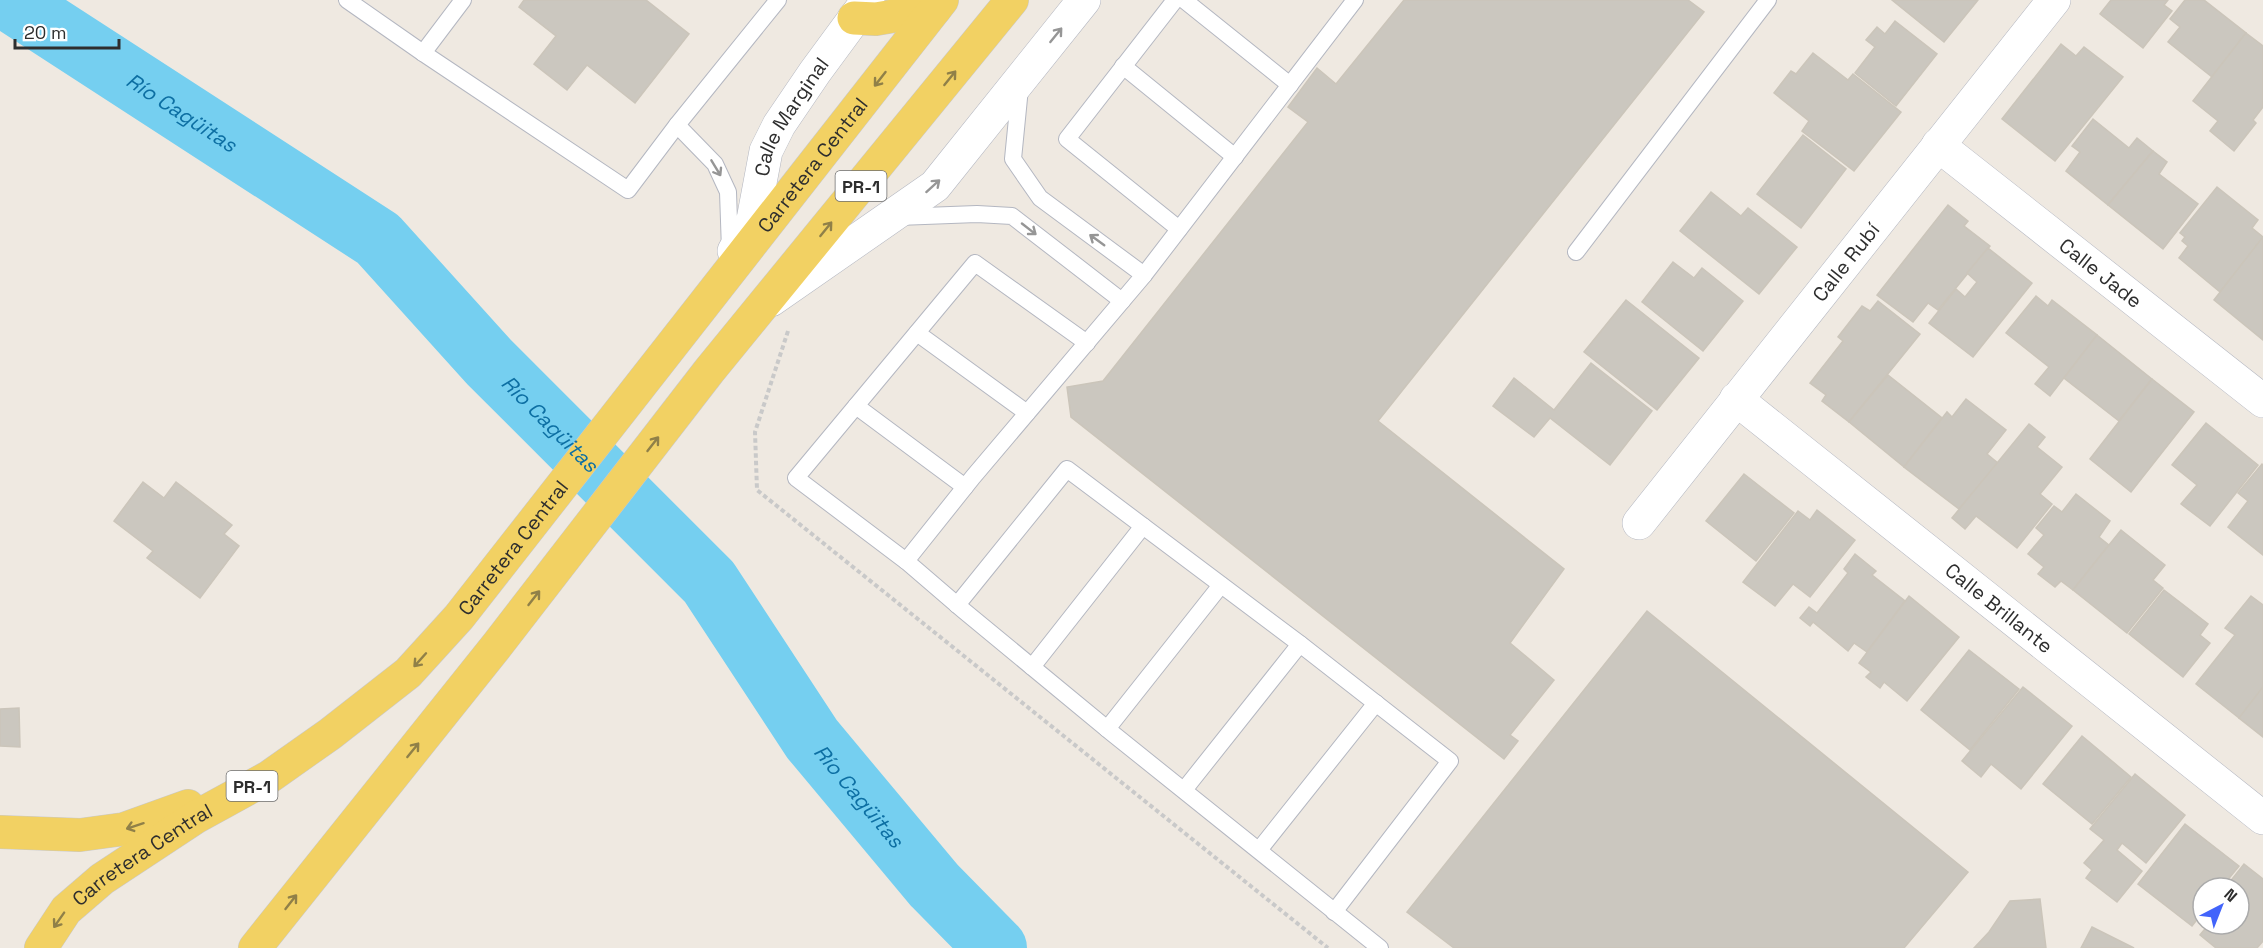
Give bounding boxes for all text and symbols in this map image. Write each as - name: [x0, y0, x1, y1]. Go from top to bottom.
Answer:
- scale bar: [15, 12, 118, 50]
- text: 20 m: [24, 21, 67, 44]
- one-way arrow: [1049, 28, 1062, 44]
- street label: Calle Marginal: [749, 52, 834, 178]
- water label: Río Cagüitas: [122, 66, 243, 158]
- one-way arrow: [874, 71, 887, 87]
- one-way arrow: [943, 71, 956, 87]
- street label: Carretera Central: [752, 92, 874, 238]
- one-way arrow: [710, 159, 722, 176]
- road number: PR-1: [836, 171, 886, 201]
- one-way arrow: [925, 179, 940, 193]
- street label: Calle Rubí: [1807, 217, 1885, 307]
- one-way arrow: [819, 222, 833, 237]
- one-way arrow: [1021, 222, 1037, 235]
- street label: Calle Jade: [2054, 232, 2147, 314]
- one-way arrow: [1089, 234, 1105, 246]
- water label: Río Cagüitas: [496, 369, 605, 478]
- one-way arrow: [646, 436, 659, 452]
- street label: Carretera Central: [452, 475, 574, 621]
- street label: Calle Brillante: [1940, 557, 2058, 659]
- one-way arrow: [527, 590, 540, 606]
- one-way arrow: [413, 652, 427, 667]
- water label: Río Cagüitas: [808, 739, 911, 853]
- one-way arrow: [406, 742, 419, 758]
- road number: PR-1: [226, 771, 278, 801]
- street label: Carretera Central: [67, 798, 217, 912]
- one-way arrow: [126, 821, 145, 832]
- north arrow: [2191, 876, 2251, 936]
- text: N: [2220, 884, 2242, 907]
- one-way arrow: [285, 894, 298, 910]
- one-way arrow: [53, 912, 65, 928]

